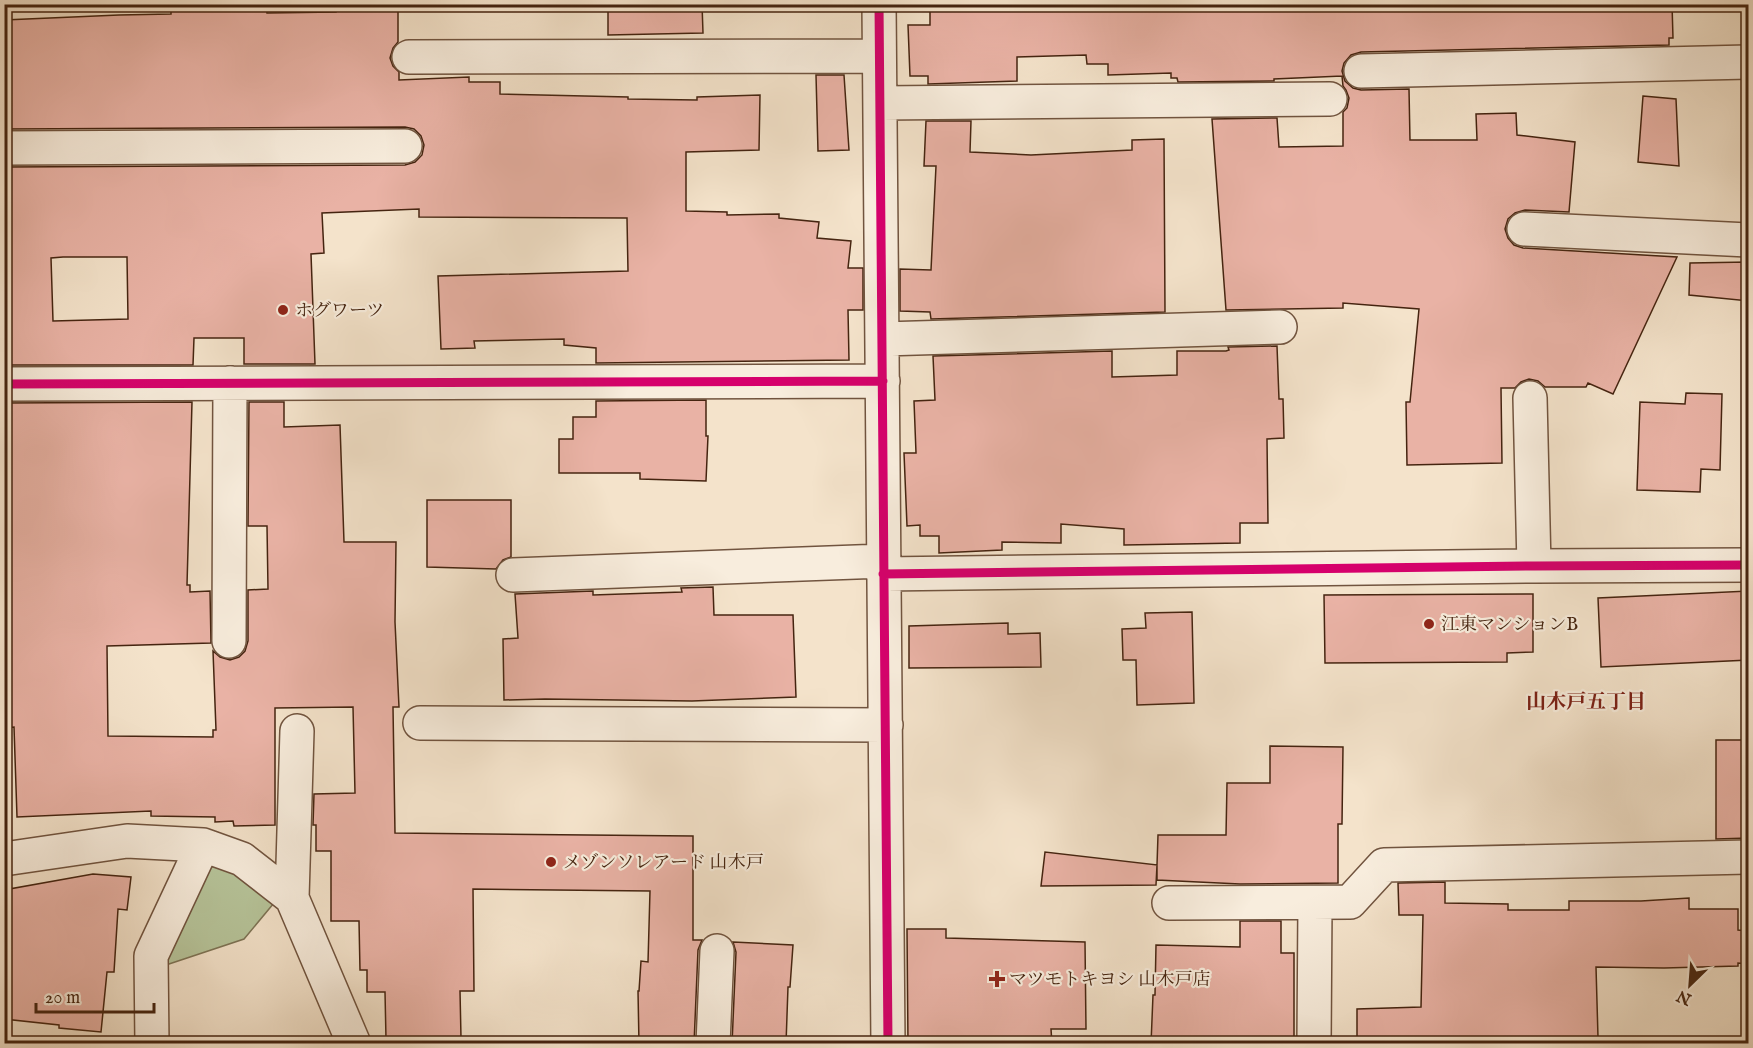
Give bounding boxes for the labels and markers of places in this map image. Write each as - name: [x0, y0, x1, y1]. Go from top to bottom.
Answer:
- place label: ホグワーツ: [295, 300, 384, 323]
- marker: ホグワーツ: [276, 303, 290, 317]
- place label: 江東マンションB: [1441, 614, 1578, 637]
- marker: 江東マンションB: [1422, 617, 1436, 631]
- place label: メゾンソレアード 山木戸: [563, 852, 764, 875]
- marker: メゾンソレアード 山木戸: [544, 855, 558, 869]
- place label: マツモトキヨシ 山木戸店: [1009, 969, 1210, 992]
- marker: マツモトキヨシ 山木戸店: [990, 972, 1004, 986]

